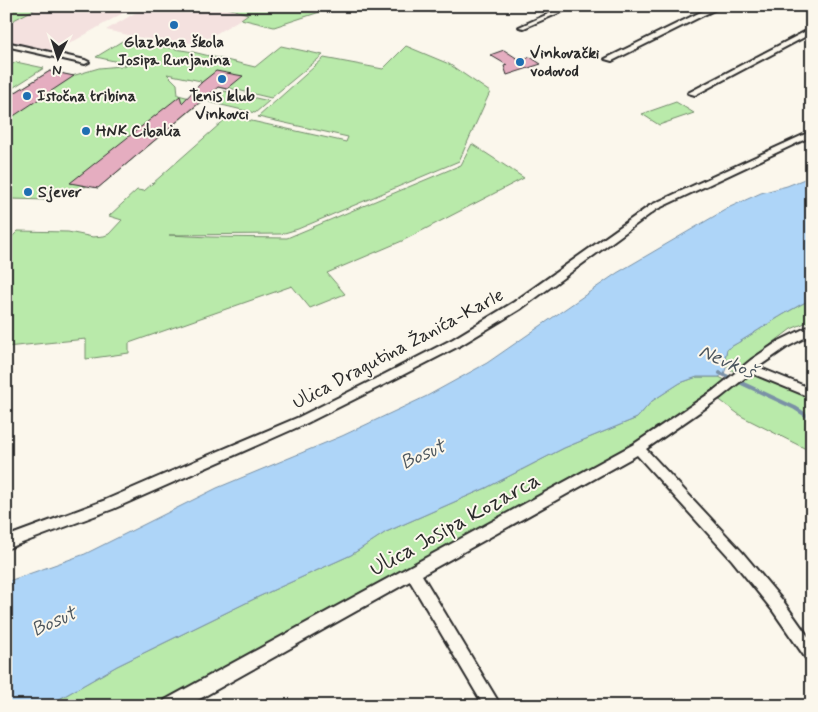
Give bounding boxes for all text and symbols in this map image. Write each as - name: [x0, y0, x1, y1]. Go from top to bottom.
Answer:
- marker: Glazbena škola Josipa Runjanina: [168, 19, 180, 31]
- north arrow: [32, 32, 82, 82]
- place label: Glazbena škola Josipa Runjanina: [118, 32, 230, 71]
- place label: Vinkovački vodovod: [530, 43, 600, 82]
- marker: Vinkovački vodovod: [514, 56, 526, 68]
- text: N: [52, 61, 62, 79]
- marker: Tenis klub Vinkovci: [216, 73, 228, 85]
- place label: Istočna tribina: [37, 86, 136, 107]
- place label: Tenis klub Vinkovci: [189, 86, 255, 125]
- marker: Istočna tribina: [21, 90, 33, 102]
- place label: HNK Cibalia: [96, 121, 181, 142]
- marker: HNK Cibalia: [80, 125, 92, 137]
- place label: Sjever: [38, 182, 82, 203]
- marker: Sjever: [22, 186, 34, 198]
- street label: Ulica Dragutina Žanića-Karle: [288, 283, 509, 416]
- water label: Nevkoš: [695, 338, 763, 387]
- water label: Bosut: [396, 432, 452, 477]
- street label: Ulica Josipa Kozarca: [365, 466, 545, 584]
- water label: Bosut: [27, 599, 83, 644]

